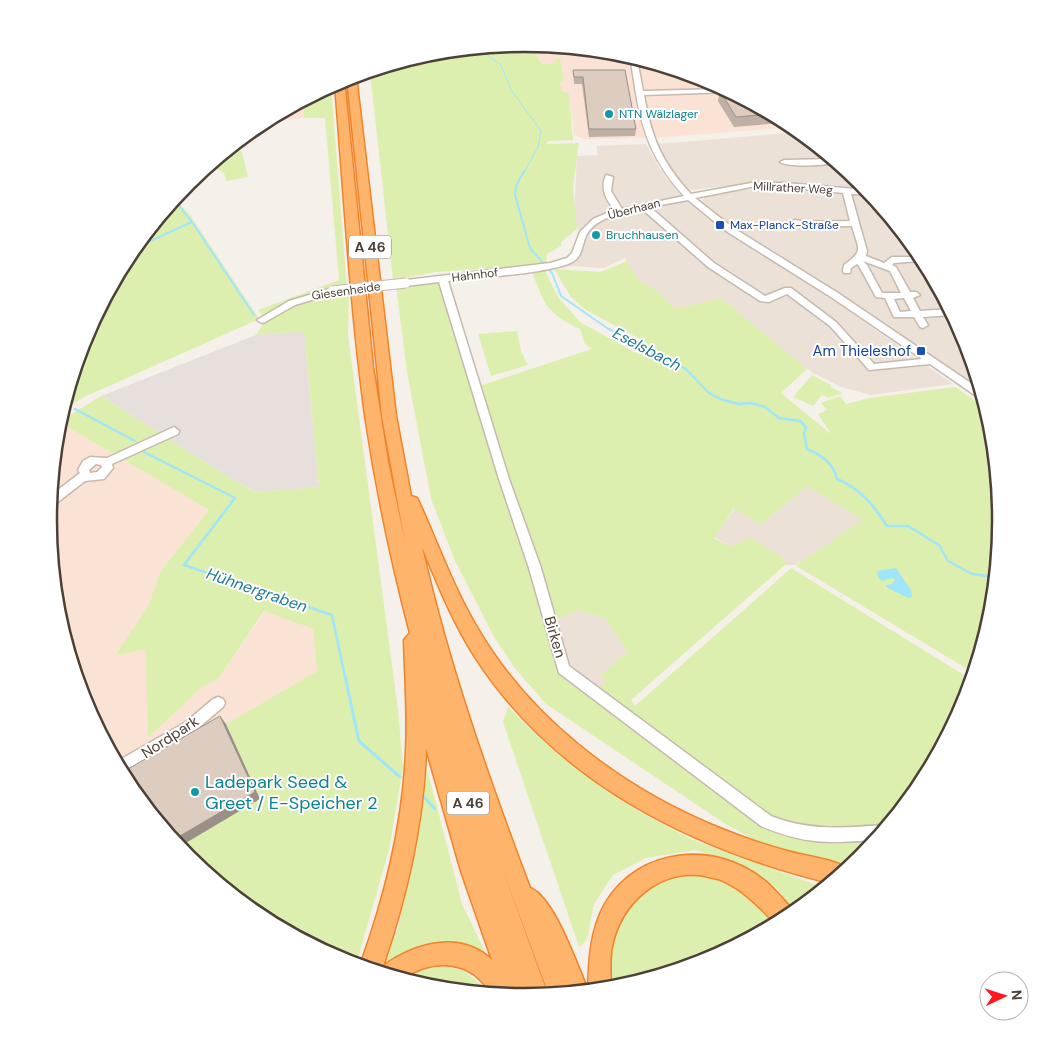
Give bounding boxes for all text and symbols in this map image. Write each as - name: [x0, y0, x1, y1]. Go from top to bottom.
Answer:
- place label: NTN Wälzlager: [619, 106, 699, 122]
- marker: NTN Wälzlager: [603, 108, 615, 120]
- street label: Millrather Weg: [753, 178, 833, 198]
- street label: Überhaan: [606, 195, 662, 223]
- place label: Max-Planck-Straße: [730, 217, 839, 233]
- marker: Max-Planck-Straße: [714, 219, 726, 231]
- place label: Bruchhausen: [606, 227, 678, 243]
- marker: Bruchhausen: [590, 229, 602, 241]
- road number: A 46: [349, 236, 391, 258]
- street label: Hahnhof: [451, 264, 499, 286]
- street label: Giesenheide: [310, 278, 382, 304]
- water label: Eselsbach: [609, 322, 685, 376]
- place label: Am Thieleshof: [813, 341, 911, 361]
- marker: Am Thieleshof: [915, 345, 927, 357]
- water label: Hühnergraben: [204, 563, 310, 617]
- street label: Birken: [540, 614, 570, 660]
- street label: Nordpark: [137, 711, 203, 763]
- place label: Ladepark Seed & Greet / E-Speicher 2: [205, 770, 378, 815]
- marker: Ladepark Seed & Greet / E-Speicher 2: [189, 786, 201, 798]
- road number: A 46: [447, 791, 489, 814]
- north arrow: [979, 971, 1029, 1021]
- text: N: [1008, 989, 1026, 1001]

